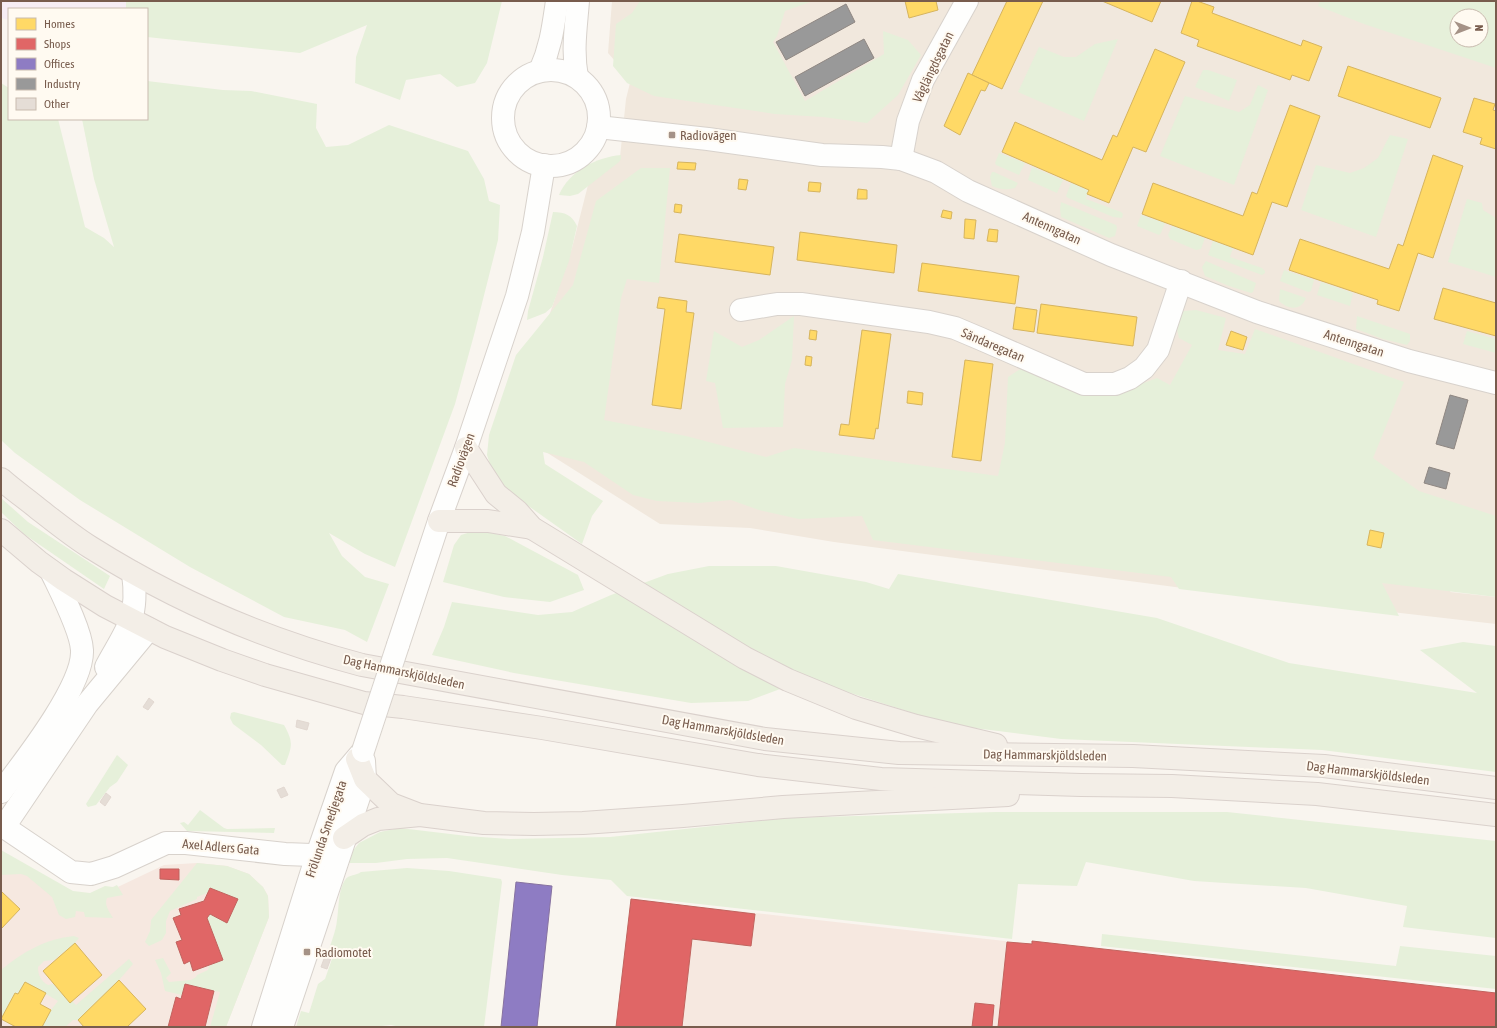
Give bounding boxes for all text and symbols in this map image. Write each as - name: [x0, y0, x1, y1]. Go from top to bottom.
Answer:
- legend: [8, 8, 148, 120]
- north arrow: [1449, 8, 1489, 48]
- text: Homes: [44, 17, 75, 31]
- text: N: [1473, 25, 1485, 31]
- street label: Våglängdsgatan: [909, 29, 957, 105]
- text: Shops: [44, 37, 70, 51]
- text: Offices: [44, 57, 74, 71]
- text: Industry: [44, 77, 81, 91]
- text: Other: [44, 97, 70, 111]
- place label: Radiovägen: [680, 128, 737, 143]
- marker: Radiovägen: [667, 130, 677, 140]
- street label: Antenngatan: [1021, 208, 1083, 248]
- street label: Sändaregatan: [959, 325, 1027, 365]
- street label: Antenngatan: [1322, 326, 1386, 360]
- street label: Radiovägen: [444, 431, 478, 489]
- street label: Dag Hammarskjöldsleden: [342, 652, 466, 692]
- street label: Dag Hammarskjöldsleden: [661, 712, 785, 748]
- street label: Dag Hammarskjöldsleden: [983, 746, 1107, 764]
- street label: Dag Hammarskjöldsleden: [1306, 758, 1430, 788]
- street label: Frölunda Smedjegata: [302, 778, 350, 880]
- street label: Axel Adlers Gata: [182, 836, 260, 858]
- place label: Radiomotet: [315, 945, 372, 960]
- marker: Radiomotet: [302, 947, 312, 957]

